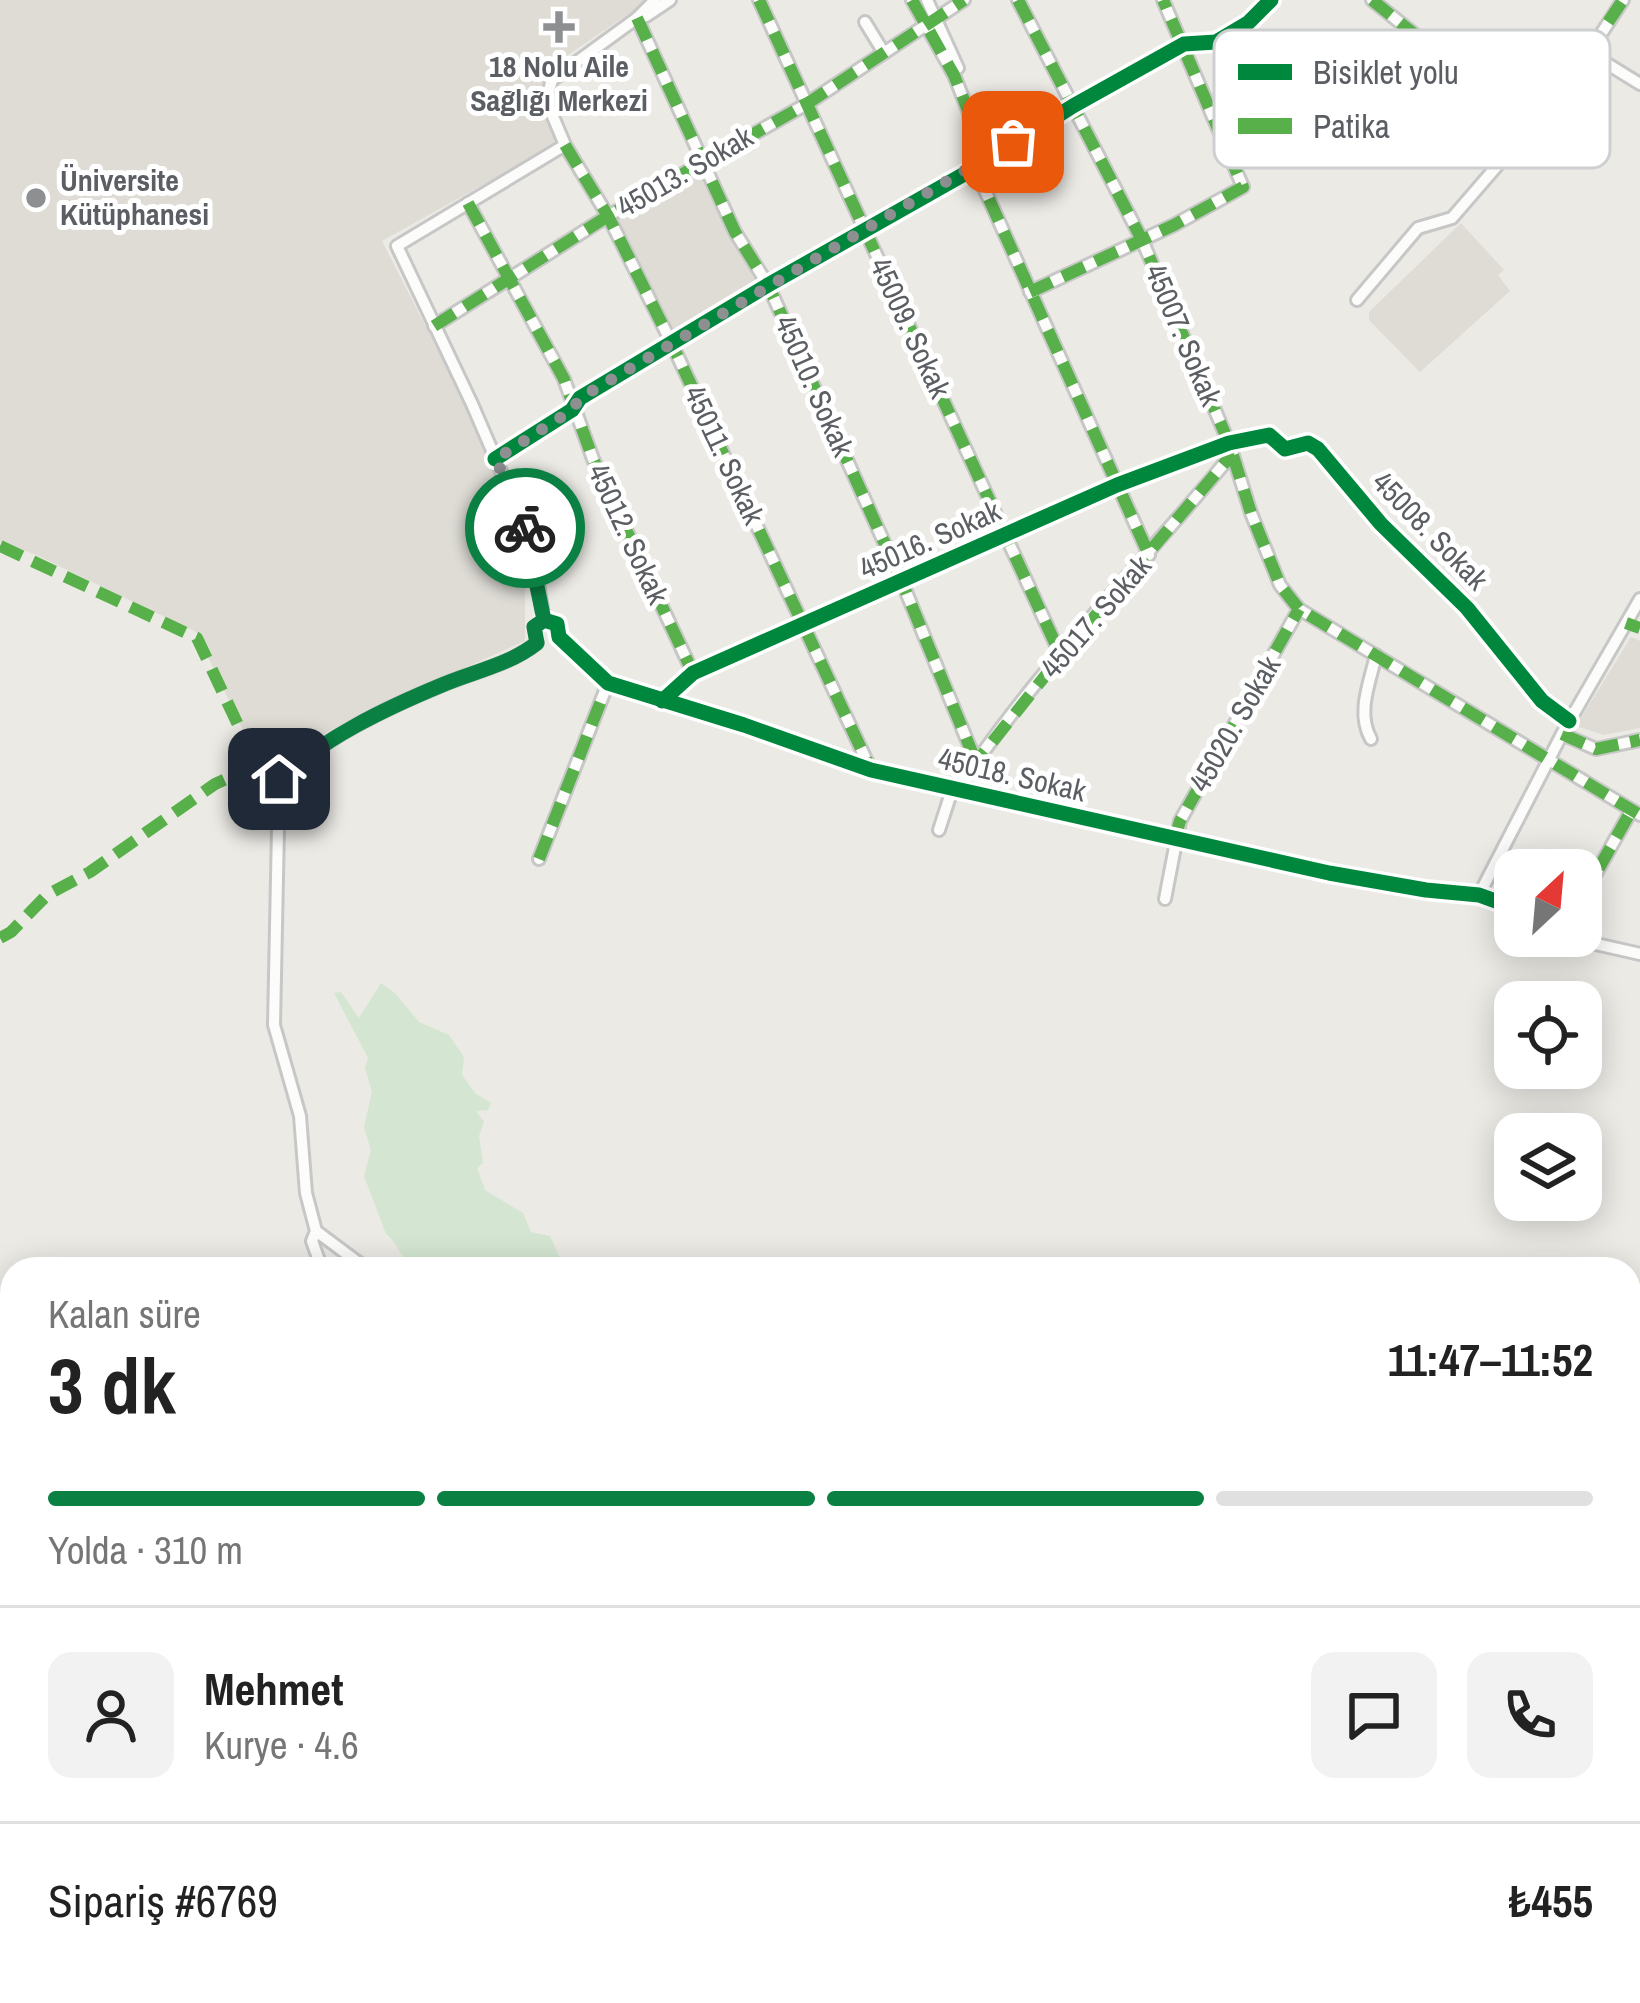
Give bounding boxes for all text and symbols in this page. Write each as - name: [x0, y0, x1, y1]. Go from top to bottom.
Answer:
- marker: 18 Nolu Aile Sağlığı Merkezi: [543, 11, 575, 43]
- legend: [1214, 30, 1610, 168]
- place label: 18 Nolu Aile Sağlığı Merkezi: [470, 46, 648, 120]
- text: Bisiklet yolu: [1313, 50, 1459, 94]
- pin: [962, 91, 1064, 193]
- text: Patika: [1313, 104, 1390, 148]
- icon: bag: [980, 109, 1046, 175]
- street label: 45013. Sokak: [609, 116, 760, 226]
- place label: Üniversite Kütüphanesi: [60, 160, 209, 234]
- marker: Üniversite Kütüphanesi: [23, 185, 49, 211]
- street label: 45009. Sokak: [861, 251, 961, 405]
- street label: 45007. Sokak: [1136, 258, 1232, 412]
- street label: 45010. Sokak: [766, 309, 864, 463]
- street label: 45011. Sokak: [675, 379, 775, 531]
- street label: 45012. Sokak: [579, 457, 679, 611]
- street label: 45008. Sokak: [1364, 462, 1498, 599]
- courier: [465, 468, 585, 588]
- street label: 45016. Sokak: [853, 490, 1007, 588]
- icon: bike: [492, 495, 558, 561]
- street label: 45017. Sokak: [1031, 546, 1160, 686]
- street label: 45020. Sokak: [1179, 648, 1289, 799]
- pin: [228, 728, 330, 830]
- street label: 45018. Sokak: [934, 738, 1091, 811]
- icon: home: [246, 746, 312, 812]
- north arrow: [1494, 849, 1602, 957]
- map controls: [1494, 849, 1602, 1221]
- button: locate: [1494, 981, 1602, 1089]
- button: layers: [1494, 1113, 1602, 1221]
- text: Kalan süre: [48, 1288, 201, 1340]
- text: 11:47–11:52: [1388, 1329, 1593, 1390]
- text: 3 dk: [48, 1332, 176, 1437]
- text: Yolda · 310 m: [48, 1524, 243, 1576]
- button: person: [48, 1652, 174, 1778]
- button: chat: [1311, 1652, 1437, 1778]
- button: phone: [1467, 1652, 1593, 1778]
- text: Mehmet: [204, 1658, 343, 1719]
- text: Kurye · 4.6: [204, 1719, 359, 1771]
- text: Sipariş #6769: [48, 1870, 278, 1931]
- text: ₺455: [1509, 1870, 1593, 1931]

